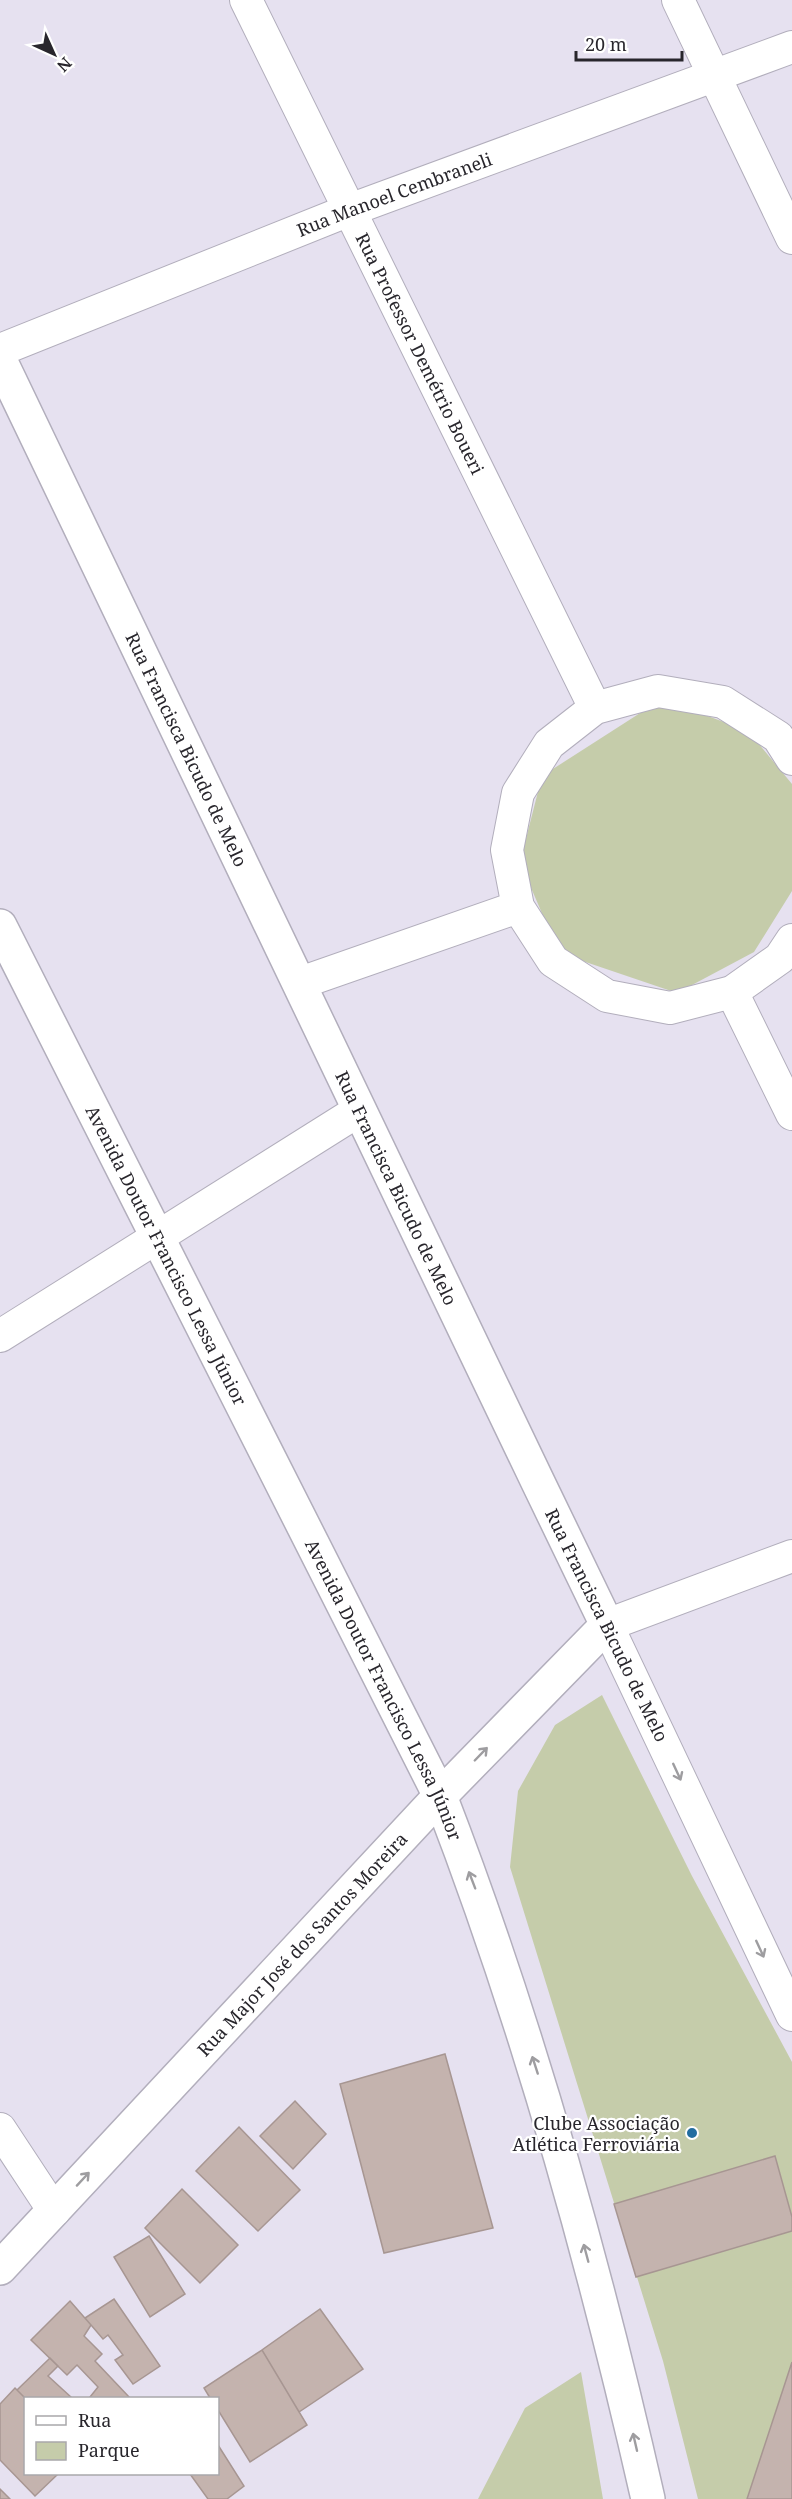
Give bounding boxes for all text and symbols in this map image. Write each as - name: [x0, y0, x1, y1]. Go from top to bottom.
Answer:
- north arrow: [24, 24, 84, 84]
- scale bar: [576, 24, 682, 62]
- text: 20 m: [585, 32, 627, 56]
- text: N: [52, 52, 77, 77]
- street label: Rua Manoel Cembraneli: [293, 147, 495, 242]
- street label: Rua Professor Demétrio Boueri: [351, 229, 490, 478]
- street label: Rua Francisca Bicudo de Melo: [121, 628, 253, 870]
- street label: Rua Francisca Bicudo de Melo: [330, 1067, 463, 1309]
- street label: Avenida Doutor Francisco Lessa Júnior: [81, 1101, 253, 1410]
- street label: Rua Francisca Bicudo de Melo: [540, 1504, 674, 1746]
- street label: Avenida Doutor Francisco Lessa Júnior: [300, 1535, 468, 1844]
- one-way arrow: [473, 1746, 488, 1761]
- one-way arrow: [672, 1763, 684, 1781]
- street label: Rua Major José dos Santos Moreira: [192, 1827, 412, 2061]
- one-way arrow: [466, 1872, 477, 1890]
- one-way arrow: [755, 1939, 767, 1957]
- one-way arrow: [528, 2056, 539, 2075]
- place label: Clube Associação Atlética Ferroviária: [512, 2111, 680, 2156]
- marker: Clube Associação Atlética Ferroviária: [685, 2126, 699, 2140]
- one-way arrow: [76, 2172, 90, 2187]
- one-way arrow: [580, 2244, 592, 2263]
- legend: [24, 2397, 219, 2475]
- text: Rua: [78, 2408, 111, 2432]
- one-way arrow: [629, 2433, 640, 2452]
- text: Parque: [78, 2438, 140, 2462]

